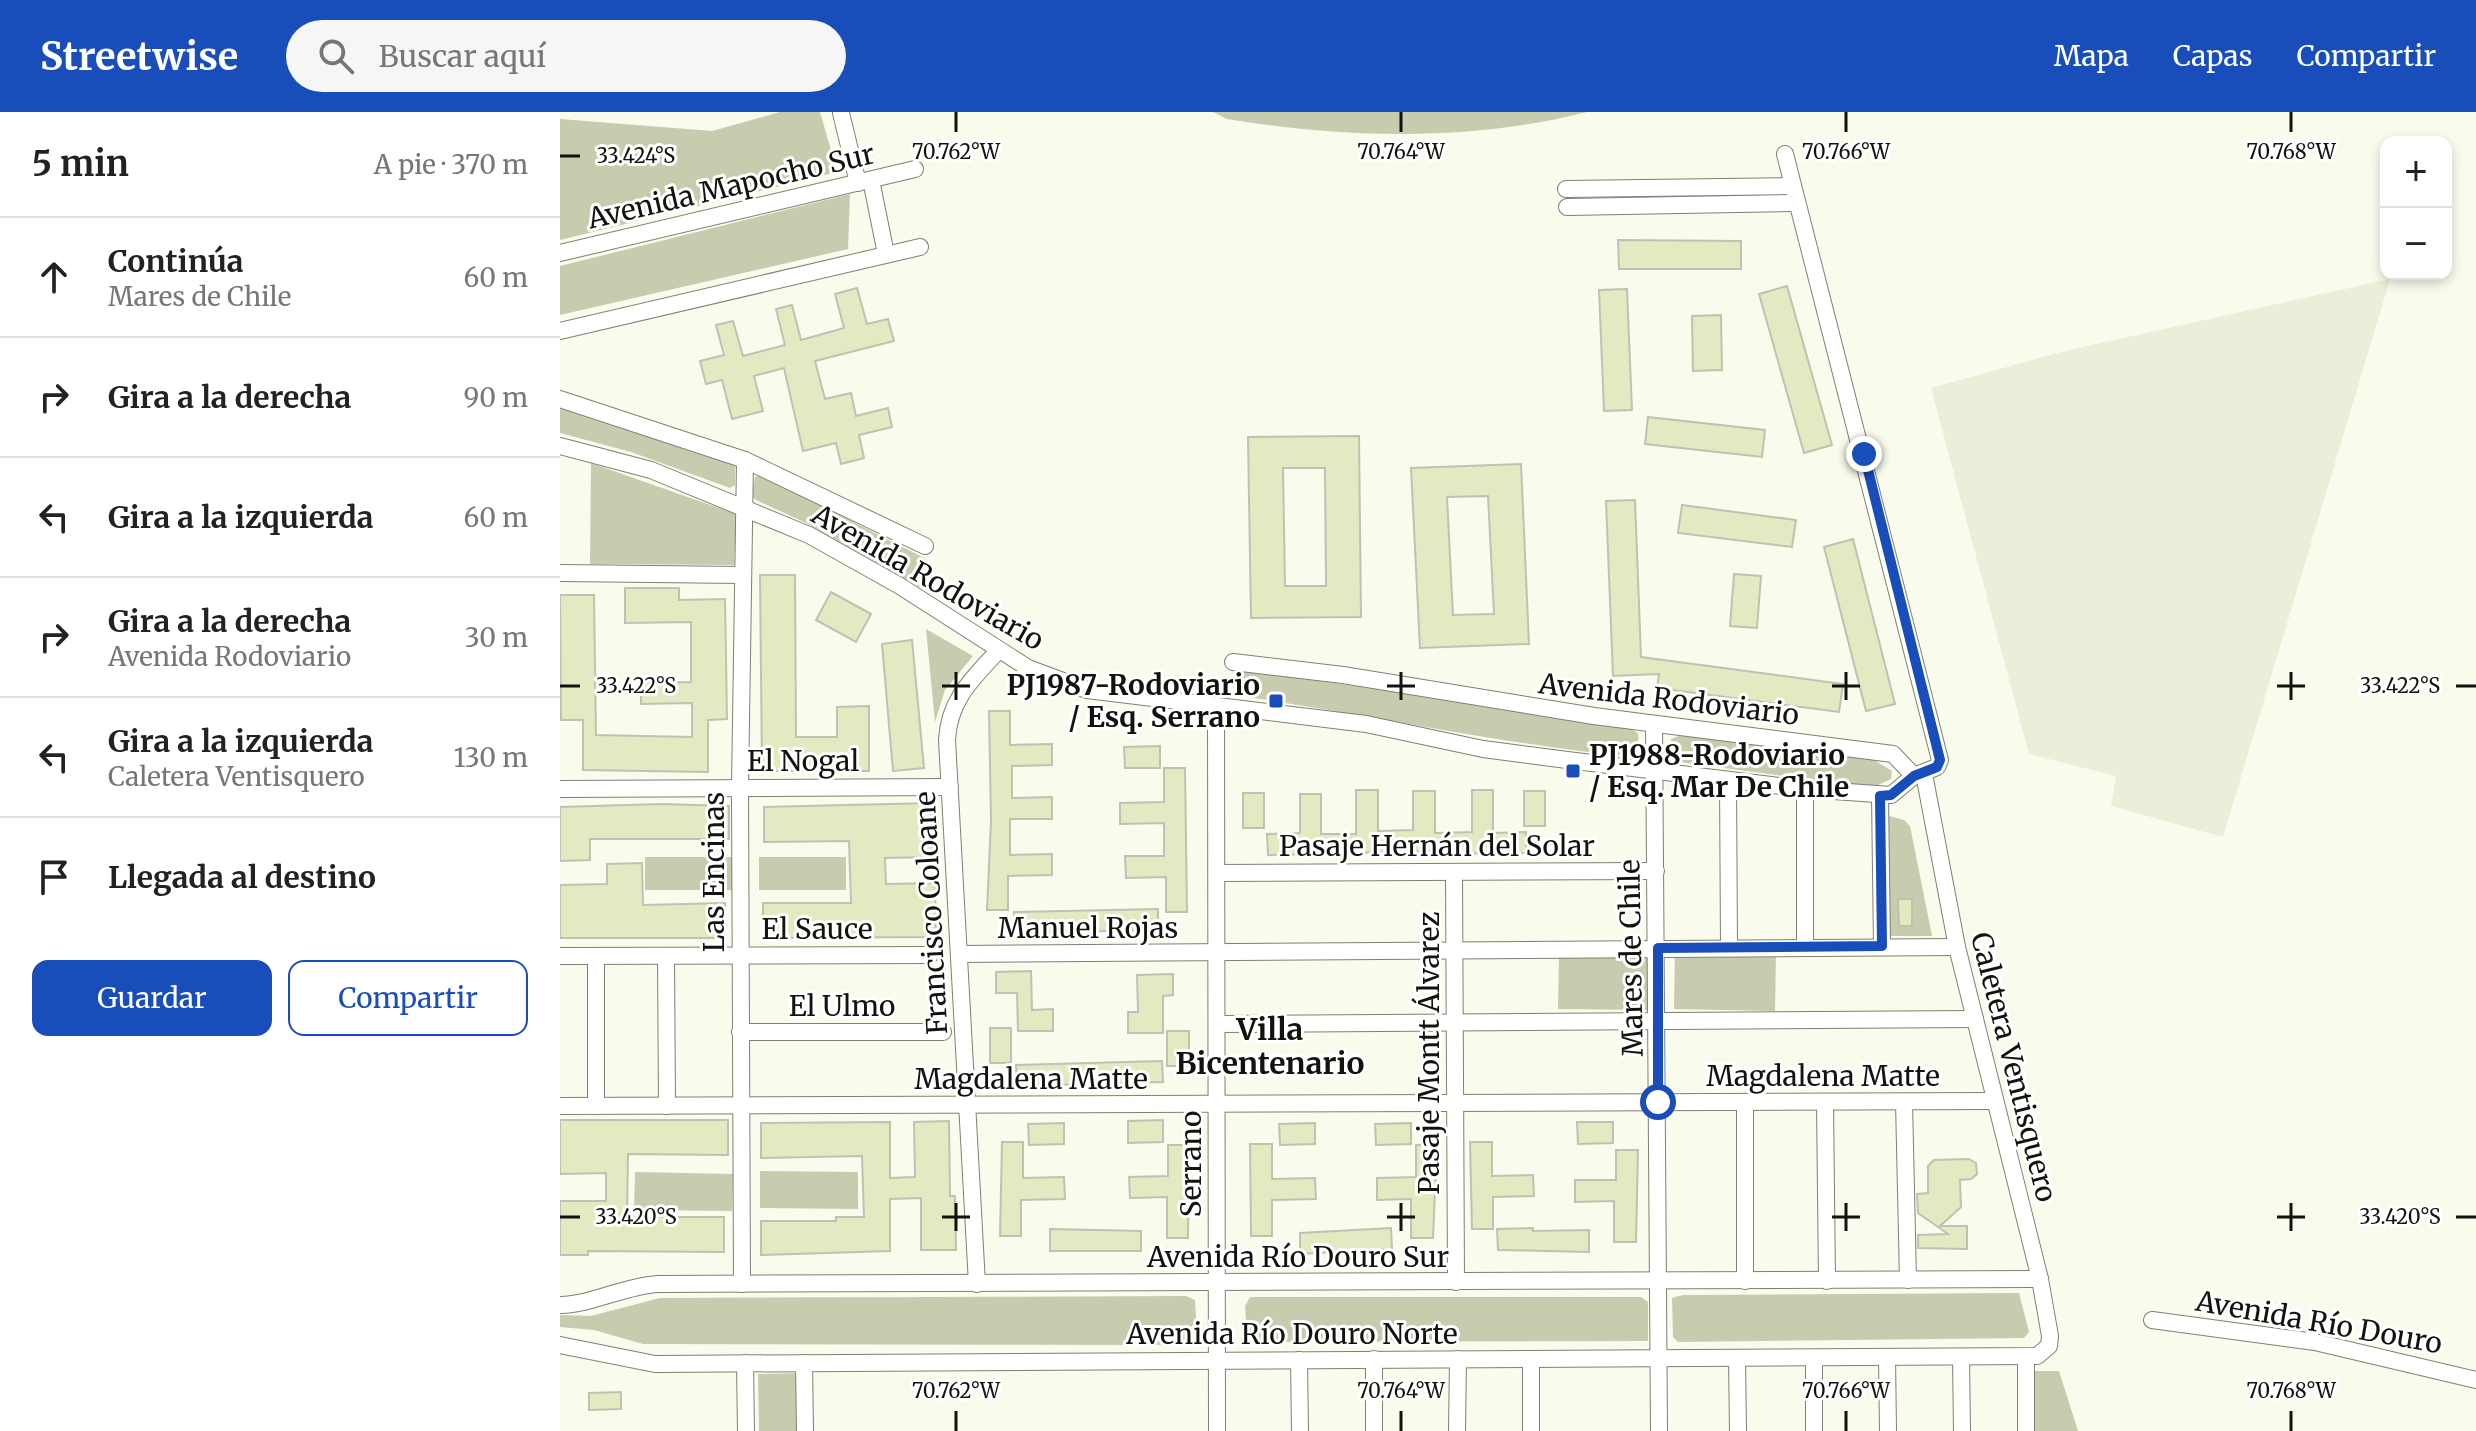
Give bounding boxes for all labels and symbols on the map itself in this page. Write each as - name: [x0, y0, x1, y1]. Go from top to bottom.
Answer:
- street label: Avenida Mapocho Sur: [583, 135, 878, 237]
- text: 70.762°W: [912, 139, 1001, 164]
- text: 70.764°W: [1357, 139, 1446, 164]
- text: 70.766°W: [1802, 139, 1891, 164]
- text: 70.768°W: [2246, 139, 2337, 164]
- text: 33.424°S: [597, 143, 675, 168]
- route end: [1846, 436, 1882, 472]
- street label: Avenida Rodoviario: [805, 495, 1050, 658]
- street label: Avenida Rodoviario: [1536, 665, 1801, 733]
- place label: PJ1987-Rodoviario / Esq. Serrano: [1007, 667, 1260, 735]
- text: 33.422°S: [596, 673, 676, 698]
- text: 33.422°S: [2360, 673, 2440, 698]
- marker: PJ1987-Rodoviario / Esq. Serrano: [1267, 692, 1285, 710]
- place label: PJ1988-Rodoviario / Esq. Mar De Chile: [1589, 737, 1849, 805]
- street label: El Nogal: [747, 743, 859, 779]
- marker: PJ1988-Rodoviario / Esq. Mar De Chile: [1564, 762, 1582, 780]
- street label: Francisco Coloane: [907, 790, 955, 1036]
- street label: Las Encinas: [696, 792, 732, 952]
- street label: Pasaje Hernán del Solar: [1279, 828, 1595, 864]
- street label: Mares de Chile: [1611, 859, 1651, 1057]
- street label: Manuel Rojas: [998, 910, 1178, 946]
- street label: El Sauce: [761, 911, 873, 947]
- street label: Pasaje Montt Álvarez: [1411, 912, 1447, 1194]
- street label: Caletera Ventisquero: [1963, 929, 2065, 1205]
- street label: El Ulmo: [789, 988, 895, 1024]
- district label: Villa Bicentenario: [1176, 1010, 1365, 1082]
- street label: Magdalena Matte: [1706, 1058, 1940, 1094]
- street label: Magdalena Matte: [914, 1061, 1148, 1097]
- route start: [1640, 1084, 1676, 1120]
- street label: Serrano: [1173, 1111, 1209, 1217]
- text: 33.420°S: [595, 1204, 677, 1229]
- text: 33.420°S: [2359, 1204, 2441, 1229]
- street label: Avenida Río Douro Sur: [1146, 1239, 1449, 1275]
- street label: Avenida Río Douro: [2192, 1282, 2445, 1361]
- street label: Avenida Río Douro Norte: [1125, 1316, 1458, 1352]
- text: 70.762°W: [912, 1378, 1001, 1403]
- text: 70.764°W: [1357, 1378, 1446, 1403]
- text: 70.766°W: [1802, 1378, 1891, 1403]
- text: 70.768°W: [2246, 1378, 2337, 1403]

